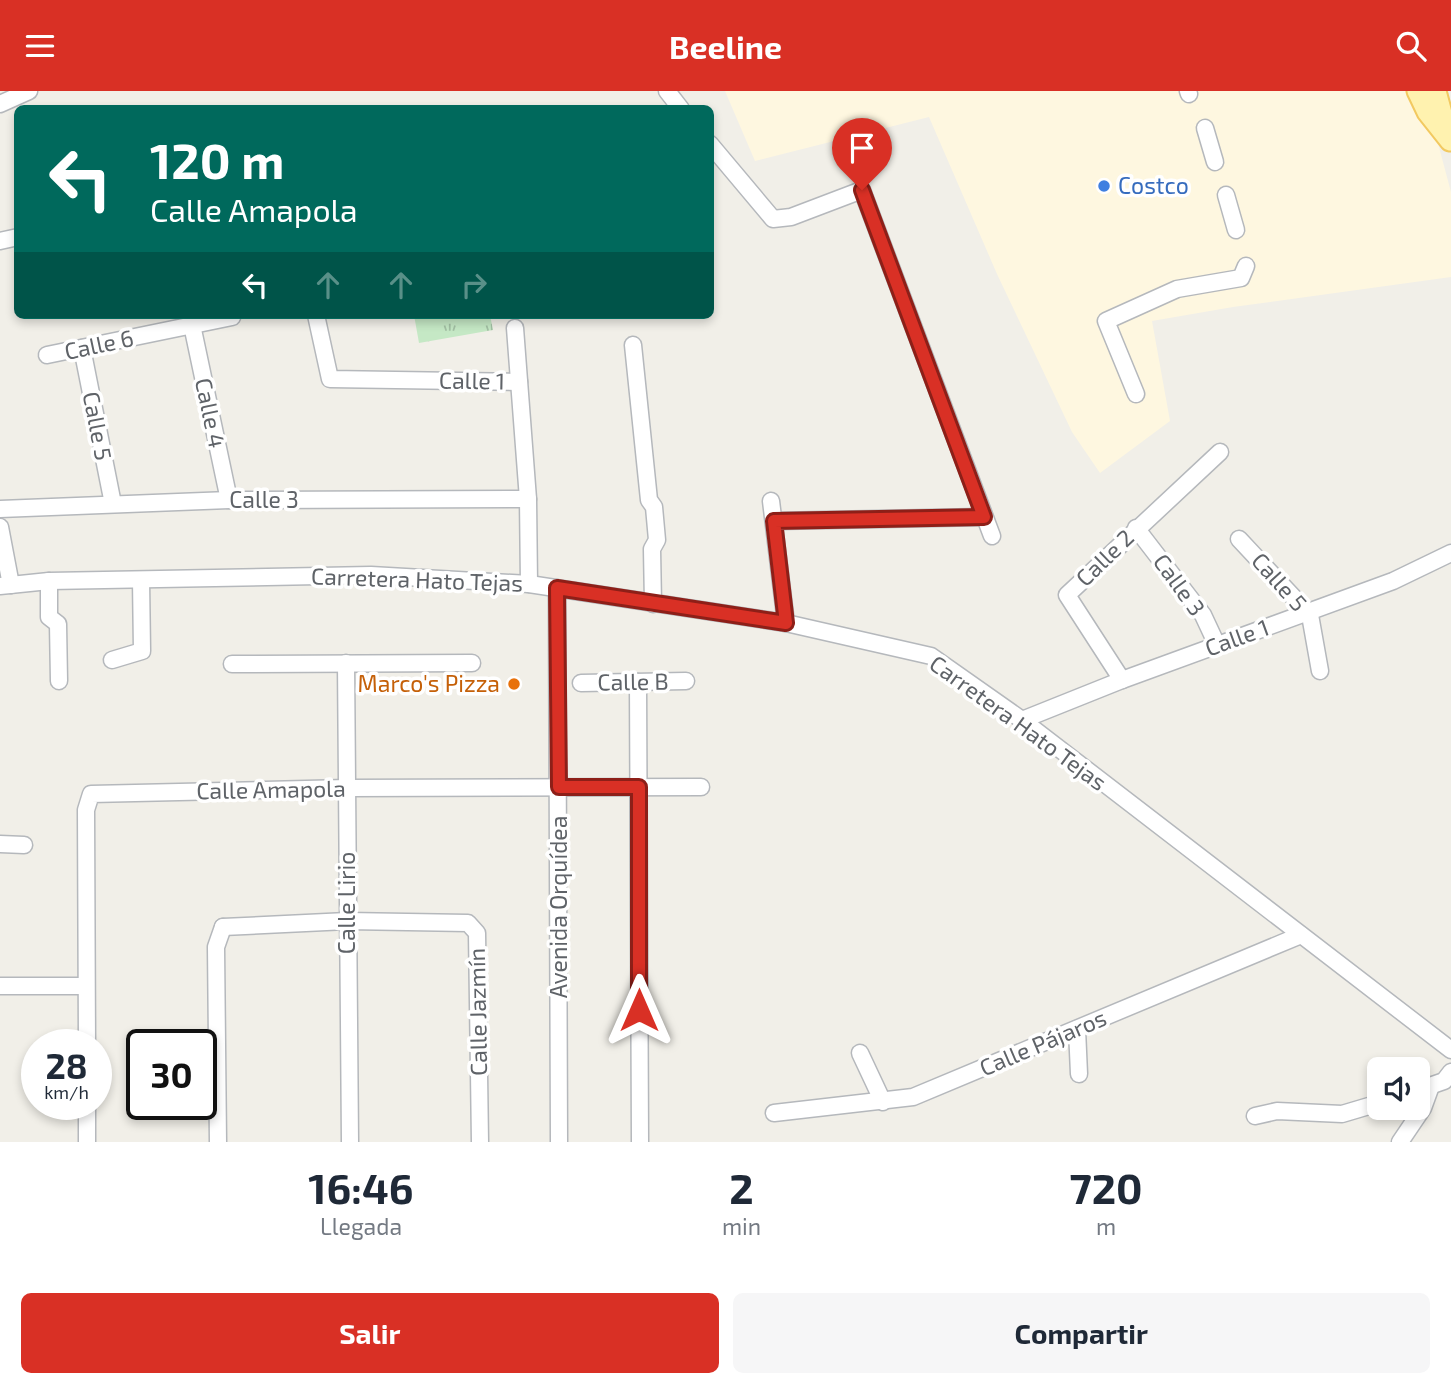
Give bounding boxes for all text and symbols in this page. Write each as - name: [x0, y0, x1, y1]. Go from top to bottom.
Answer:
- icon: menu: [21, 27, 59, 65]
- text: Beeline: [669, 27, 782, 65]
- icon: search: [1392, 27, 1430, 65]
- pin: [832, 118, 892, 190]
- icon: arrive: [843, 129, 881, 167]
- text: 120 m: [150, 130, 284, 189]
- icon: left: [35, 133, 126, 224]
- place label: Costco: [1118, 171, 1189, 199]
- marker: Costco: [1096, 178, 1112, 194]
- text: Calle Amapola: [150, 190, 358, 228]
- icon: left: [236, 266, 274, 304]
- icon: ahead: [309, 266, 347, 304]
- icon: ahead: [382, 266, 420, 304]
- icon: right: [455, 266, 493, 304]
- street label: Calle 6: [62, 323, 136, 365]
- street label: Calle 1: [439, 365, 505, 395]
- street label: Calle 4: [190, 375, 232, 450]
- street label: Calle 5: [78, 389, 118, 462]
- street label: Calle 3: [229, 485, 299, 513]
- street label: Calle 2: [1069, 523, 1139, 592]
- street label: Calle 5: [1246, 546, 1313, 616]
- street label: Calle 3: [1148, 548, 1212, 621]
- street label: Carretera Hato Tejas: [311, 561, 523, 597]
- street label: Calle 1: [1201, 613, 1272, 662]
- street label: Carretera Hato Tejas: [925, 649, 1113, 796]
- street label: Calle B: [597, 666, 669, 696]
- place label: Marco's Pizza: [358, 669, 500, 697]
- marker: Marco's Pizza: [506, 676, 522, 692]
- street label: Calle Amapola: [196, 774, 346, 804]
- street label: Avenida Orquídea: [544, 816, 572, 998]
- street label: Calle Lirio: [332, 852, 360, 954]
- street label: Calle Jazmín: [462, 948, 492, 1076]
- position arrow: [602, 973, 676, 1047]
- street label: Calle Pájaros: [975, 1003, 1110, 1081]
- speed limit sign: 30: [126, 1029, 217, 1120]
- text: 28: [45, 1044, 88, 1086]
- map controls: [1367, 1057, 1430, 1120]
- button: sound: [1367, 1057, 1430, 1120]
- text: km/h: [44, 1081, 89, 1103]
- text: 16:46: [308, 1162, 414, 1212]
- text: 2: [729, 1162, 754, 1212]
- text: 720: [1070, 1162, 1143, 1212]
- text: Llegada: [320, 1212, 402, 1240]
- text: min: [722, 1212, 761, 1240]
- text: m: [1096, 1212, 1116, 1240]
- button: Salir: [21, 1293, 719, 1373]
- button: Compartir: [733, 1293, 1430, 1373]

